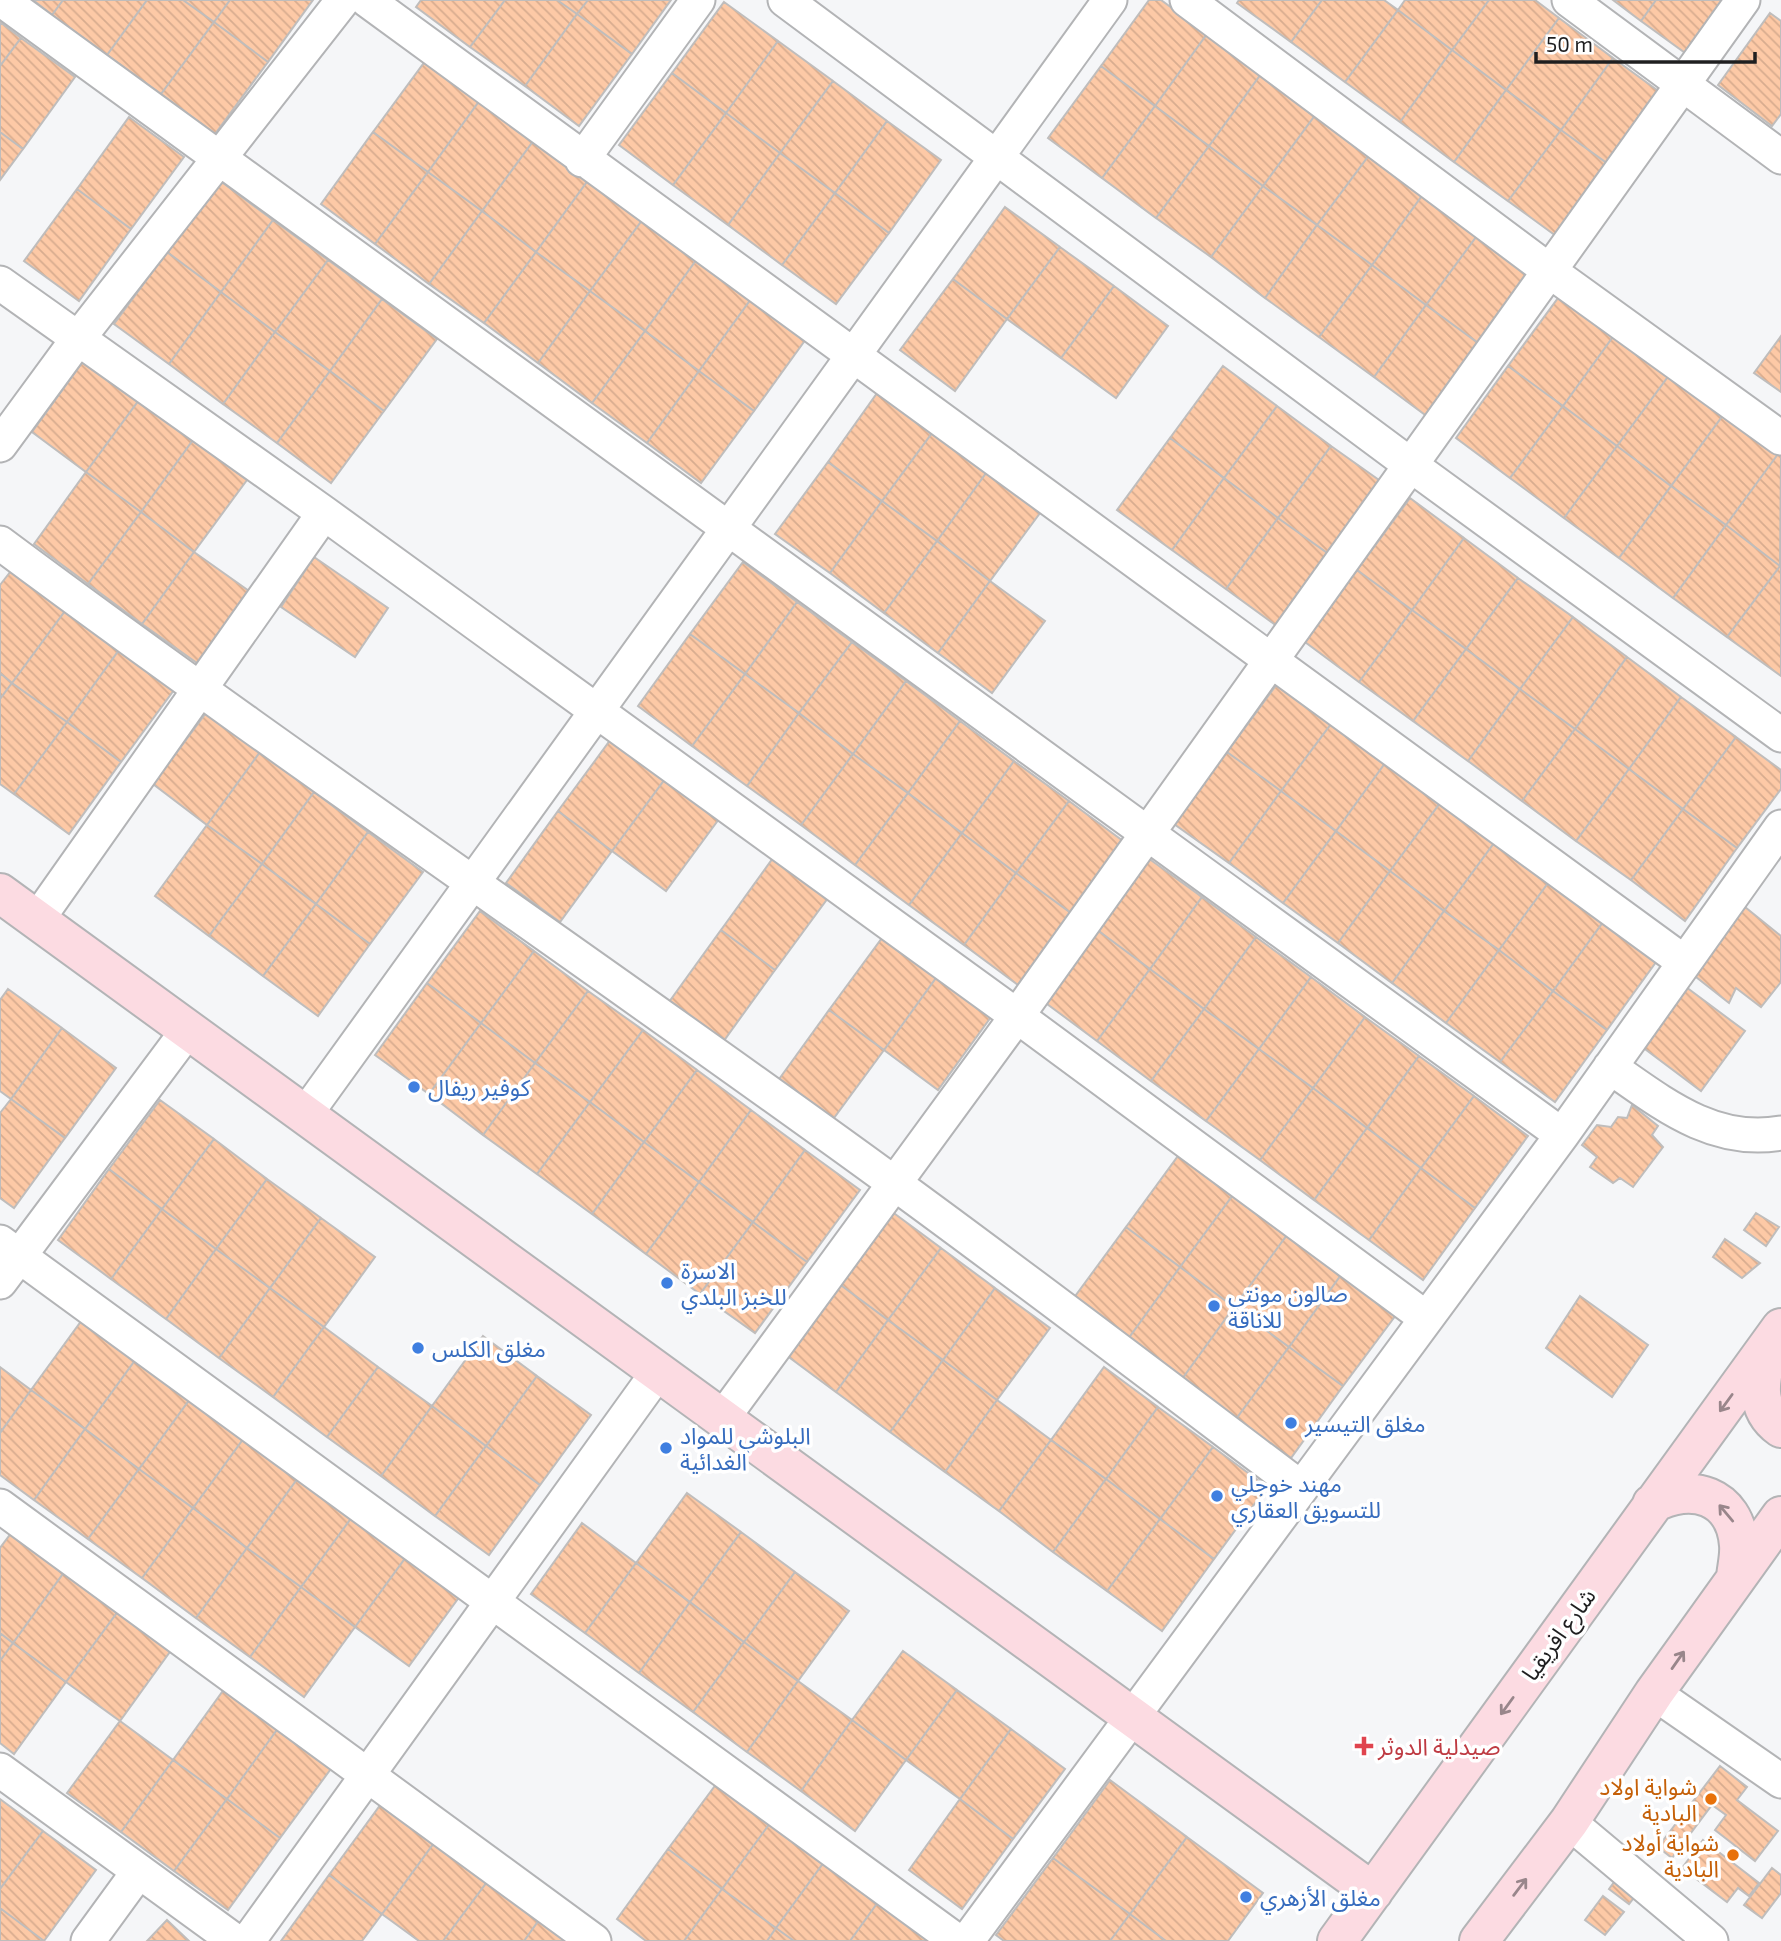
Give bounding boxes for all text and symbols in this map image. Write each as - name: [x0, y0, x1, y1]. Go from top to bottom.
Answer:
- scale bar: [1536, 21, 1755, 65]
- text: 50 m: [1546, 31, 1593, 56]
- place label: كوفير ريفال: [428, 1073, 531, 1102]
- marker: كوفير ريفال: [406, 1079, 422, 1095]
- place label: الاسرة للخبز البلدي: [681, 1256, 787, 1314]
- marker: الاسرة للخبز البلدي: [659, 1275, 675, 1291]
- place label: صالون مونتي للاناقة: [1228, 1279, 1348, 1333]
- marker: صالون مونتي للاناقة: [1206, 1298, 1222, 1314]
- place label: مغلق الكلس: [432, 1334, 546, 1363]
- marker: مغلق الكلس: [410, 1340, 426, 1356]
- one-way arrow: [1719, 1393, 1733, 1412]
- place label: مغلق التيسير: [1304, 1409, 1426, 1438]
- marker: مغلق التيسير: [1283, 1415, 1299, 1431]
- place label: البلوشي للمواد الغدائية: [680, 1421, 811, 1475]
- marker: البلوشي للمواد الغدائية: [658, 1440, 674, 1456]
- place label: مهند خوجلي للتسويق العقاري: [1231, 1469, 1381, 1527]
- marker: مهند خوجلي للتسويق العقاري: [1209, 1488, 1225, 1504]
- one-way arrow: [1718, 1504, 1734, 1522]
- street label: شارع افريقيا: [1515, 1582, 1604, 1688]
- one-way arrow: [1671, 1651, 1685, 1670]
- one-way arrow: [1499, 1696, 1514, 1715]
- place label: صيدلية الدوثر: [1377, 1732, 1500, 1761]
- marker: صيدلية الدوثر: [1356, 1738, 1372, 1754]
- place label: شواية اولاد البادية: [1599, 1772, 1697, 1826]
- marker: شواية اولاد البادية: [1703, 1791, 1719, 1807]
- place label: شواية أولاد البادية: [1621, 1828, 1719, 1882]
- marker: شواية أولاد البادية: [1725, 1847, 1741, 1863]
- one-way arrow: [1512, 1877, 1527, 1896]
- place label: مغلق الأزهري: [1260, 1883, 1381, 1915]
- marker: مغلق الأزهري: [1238, 1889, 1254, 1905]

